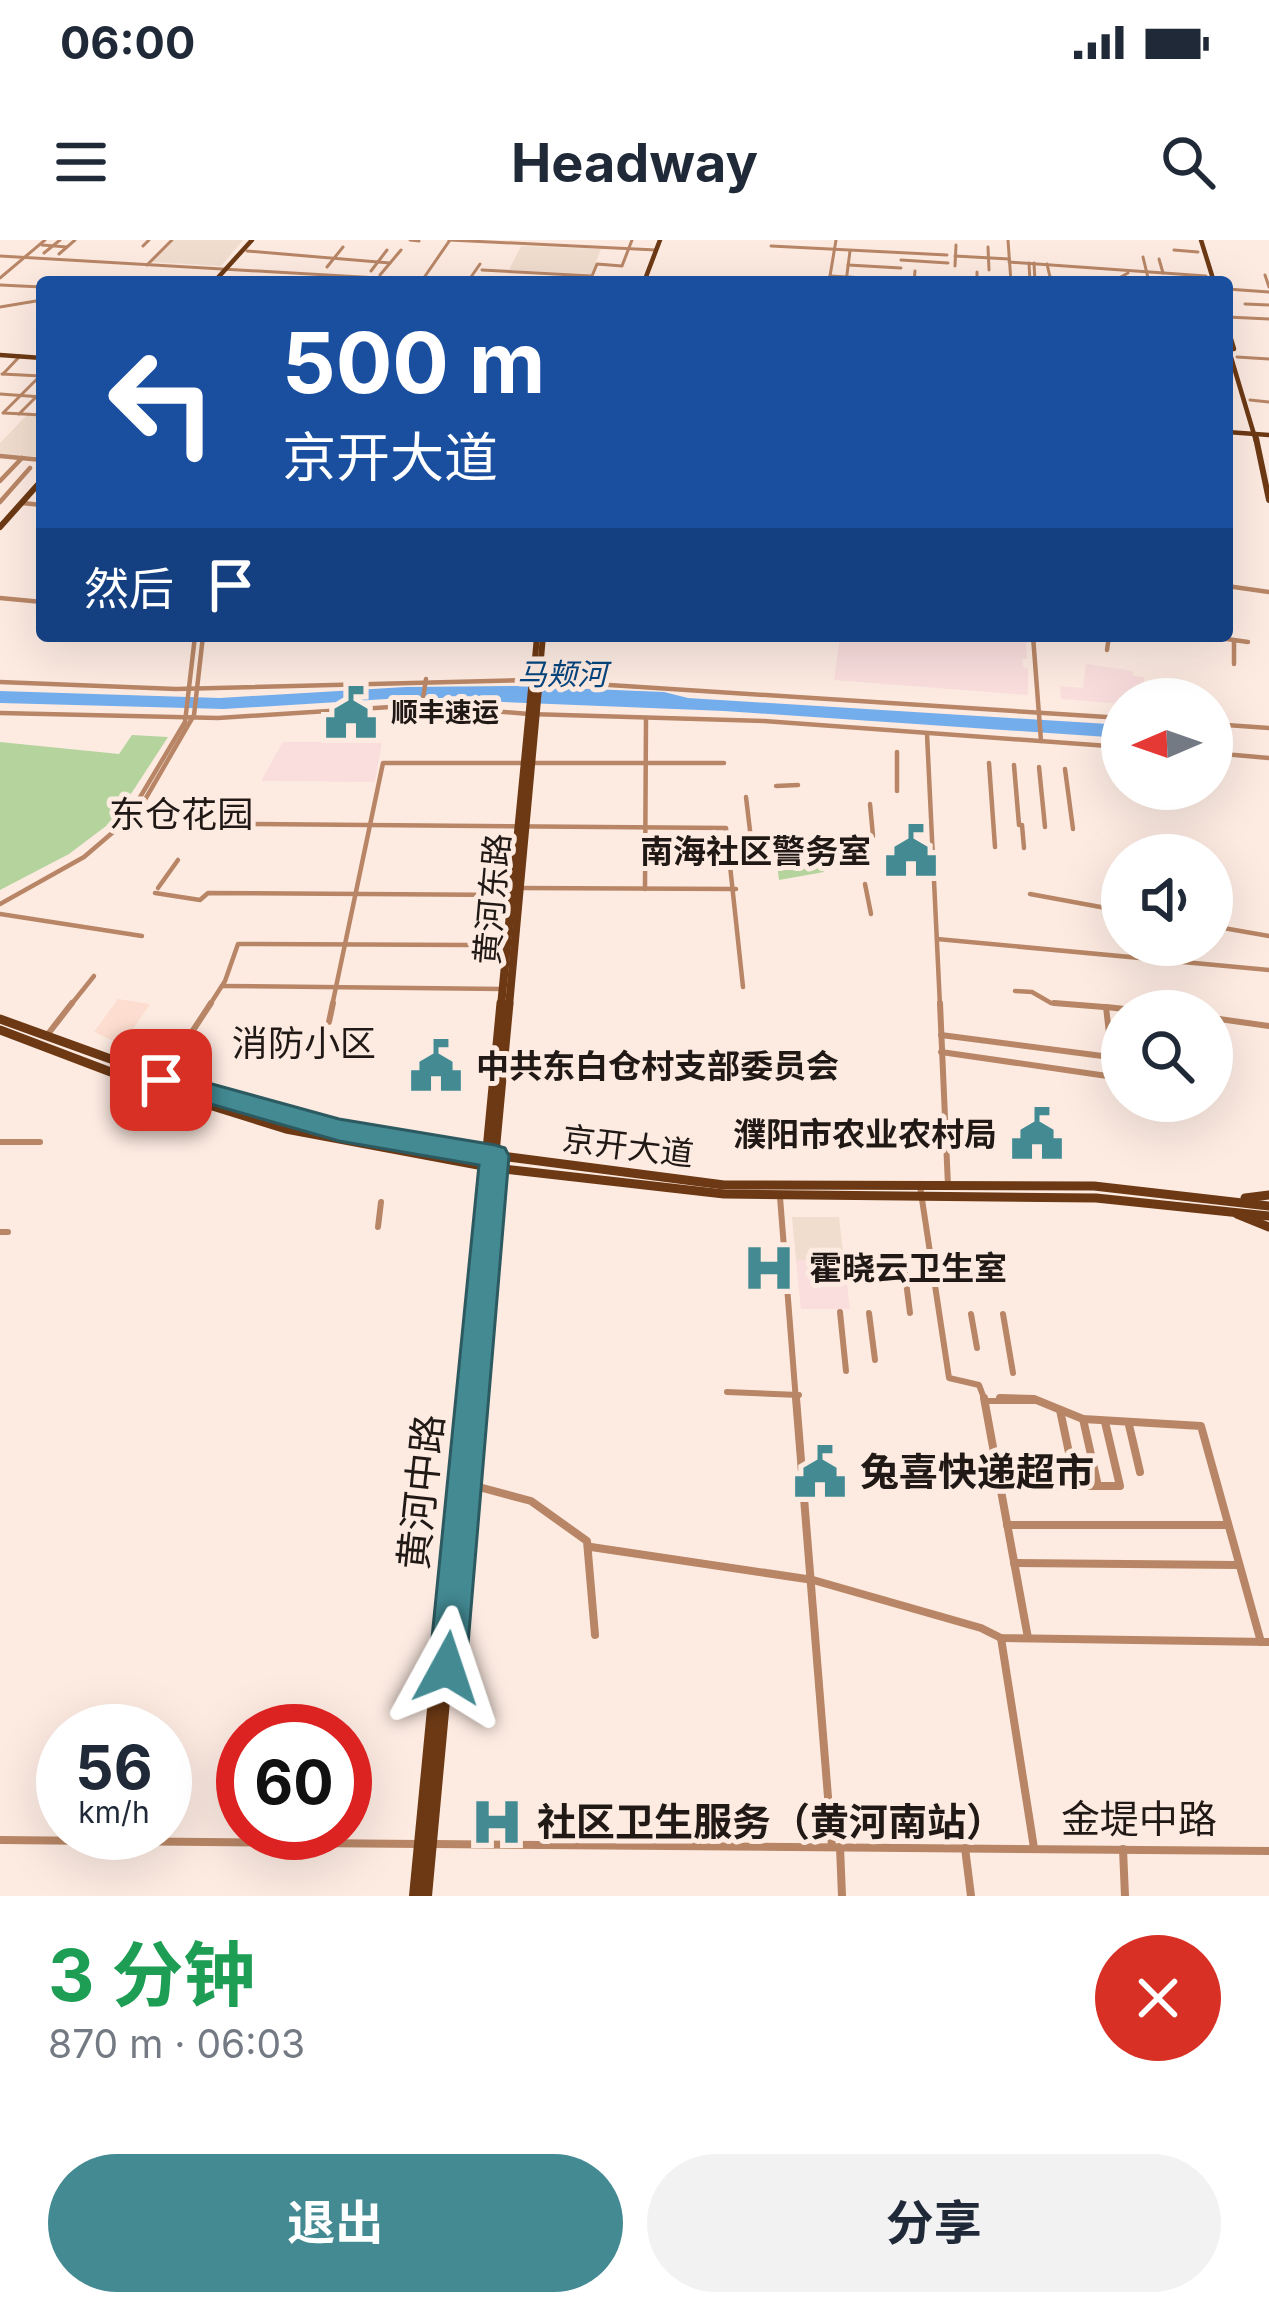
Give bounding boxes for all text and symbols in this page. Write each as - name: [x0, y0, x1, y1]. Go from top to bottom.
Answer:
- text: 06:00: [60, 15, 195, 70]
- icon: menu: [48, 129, 114, 195]
- icon: search: [1155, 129, 1221, 195]
- text: Headway: [511, 130, 758, 195]
- text: 500 m: [282, 312, 546, 413]
- icon: left: [84, 324, 240, 480]
- text: 京开大道: [282, 425, 498, 490]
- icon: arrive: [198, 552, 264, 618]
- text: 然后: [84, 561, 174, 616]
- water label: 马颊河: [517, 656, 612, 692]
- north arrow: [1101, 678, 1233, 810]
- map controls: [1101, 678, 1233, 1122]
- public building icon: 顺丰速运: [322, 684, 380, 742]
- place label: 顺丰速运: [391, 696, 499, 729]
- district label: 东仓花园: [109, 792, 253, 836]
- public building icon: 南海社区警务室: [882, 822, 940, 880]
- place label: 南海社区警务室: [640, 831, 871, 871]
- street label: 黄河东路: [466, 832, 518, 966]
- button: sound: [1101, 834, 1233, 966]
- button: search: [1101, 990, 1233, 1122]
- district label: 消防小区: [232, 1021, 376, 1065]
- pin: [110, 1029, 212, 1131]
- public building icon: 中共东白仓村支部委员会: [407, 1037, 465, 1095]
- place label: 中共东白仓村支部委员会: [476, 1046, 839, 1086]
- icon: arrive: [128, 1047, 194, 1113]
- public building icon: 濮阳市农业农村局: [1008, 1105, 1066, 1163]
- place label: 濮阳市农业农村局: [733, 1114, 997, 1154]
- street label: 京开大道: [560, 1118, 696, 1174]
- hospital icon: 霍晓云卫生室: [740, 1239, 798, 1297]
- place label: 霍晓云卫生室: [809, 1248, 1007, 1288]
- street label: 黄河中路: [389, 1412, 452, 1572]
- public building icon: 兔喜快递超市: [791, 1443, 849, 1501]
- place label: 兔喜快递超市: [860, 1448, 1094, 1495]
- position arrow: [384, 1605, 510, 1731]
- speed limit sign: 60: [216, 1704, 372, 1860]
- text: 56: [75, 1731, 153, 1803]
- hospital icon: 社区卫生服务（黄河南站）: [468, 1793, 526, 1851]
- text: km/h: [78, 1794, 150, 1830]
- street label: 金堤中路: [1061, 1795, 1217, 1842]
- place label: 社区卫生服务（黄河南站）: [537, 1798, 1005, 1845]
- text: 3 分钟: [48, 1931, 256, 2018]
- button: close: [1095, 1935, 1221, 2061]
- text: 870 m · 06:03: [48, 2020, 305, 2067]
- button: 退出: [48, 2154, 623, 2292]
- button: 分享: [647, 2154, 1221, 2292]

